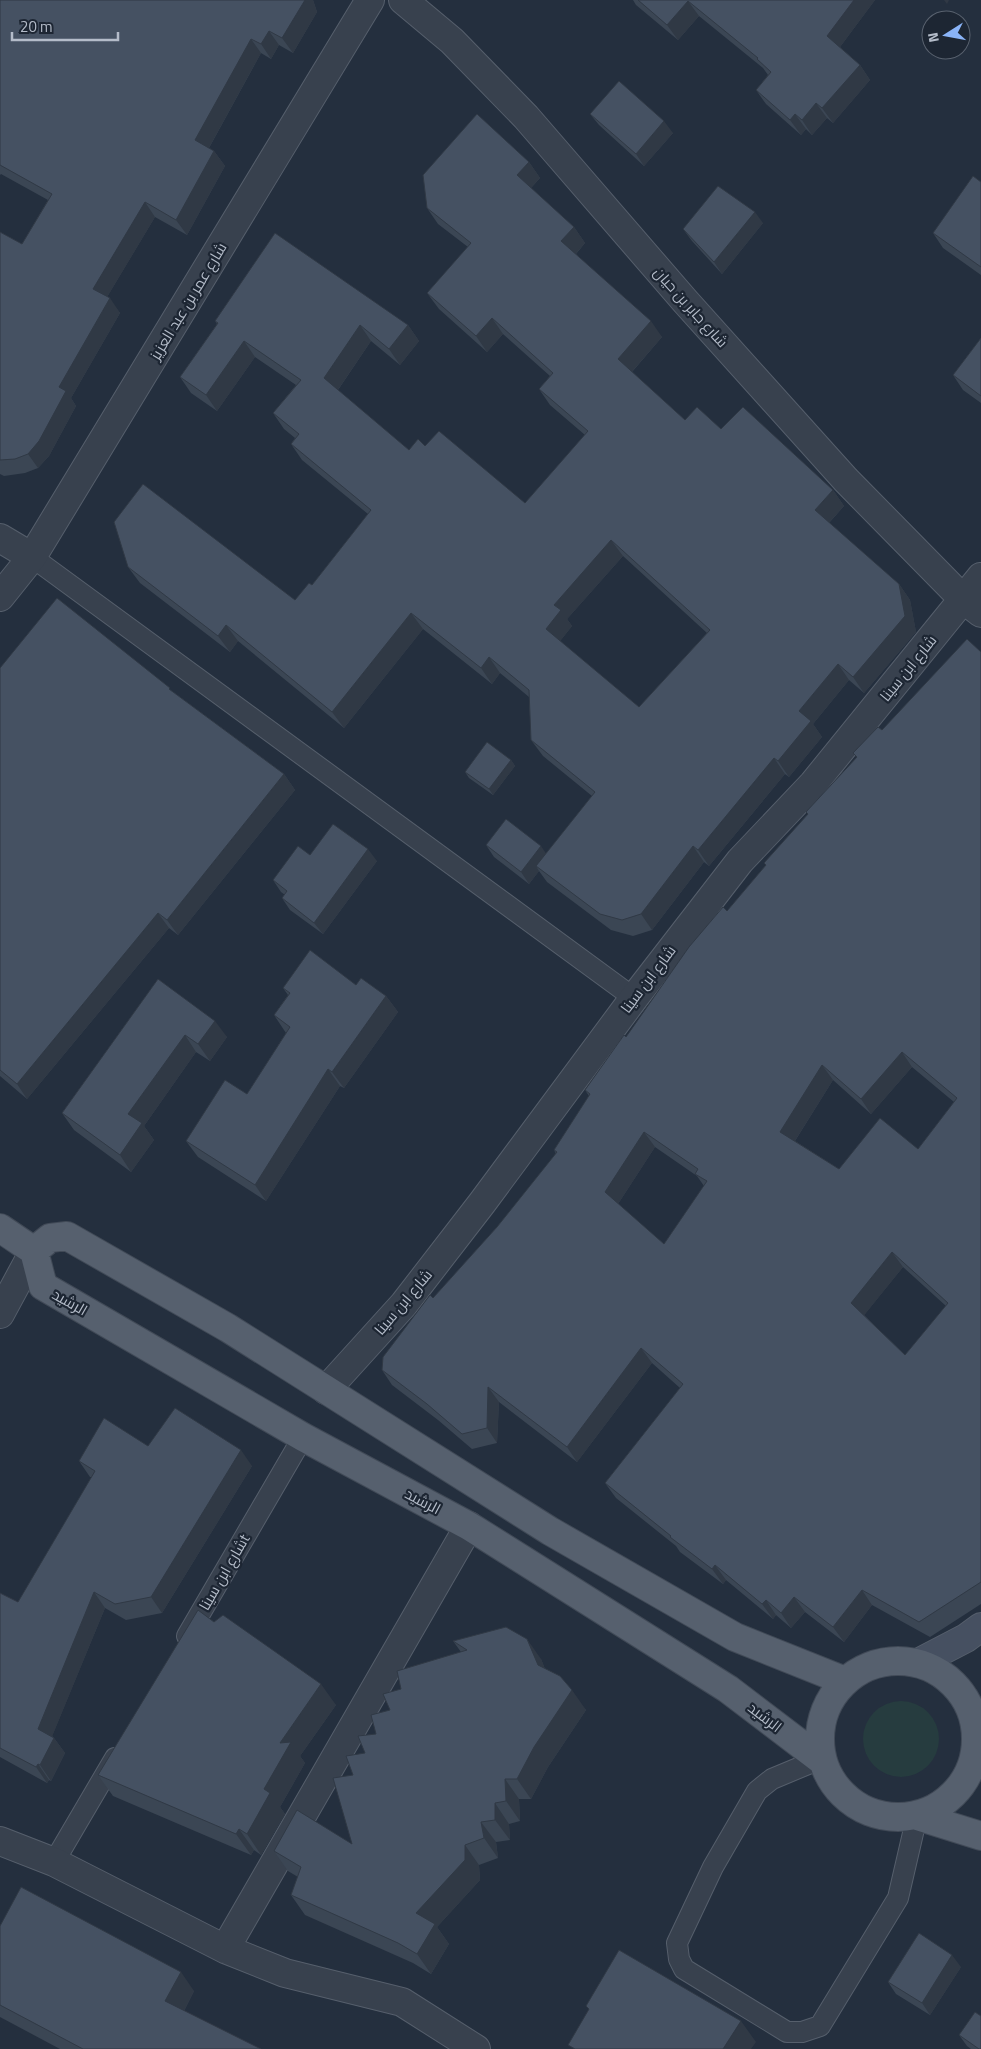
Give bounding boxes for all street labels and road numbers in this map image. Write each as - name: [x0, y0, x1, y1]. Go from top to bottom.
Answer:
- street label: شارع عمر بن عبد العزيز: [143, 238, 232, 365]
- street label: شارع جابر بن حيان: [648, 261, 734, 353]
- street label: شارع ابن سينا: [874, 630, 942, 706]
- street label: شارع ابن سينا: [615, 940, 681, 1018]
- street label: شارع ابن سينا: [369, 1264, 437, 1340]
- street label: الرشيد: [48, 1283, 92, 1321]
- street label: الرشيد: [401, 1482, 445, 1520]
- street label: شارع ابن سيناt: [193, 1529, 256, 1615]
- street label: الرشيد: [743, 1696, 787, 1738]

